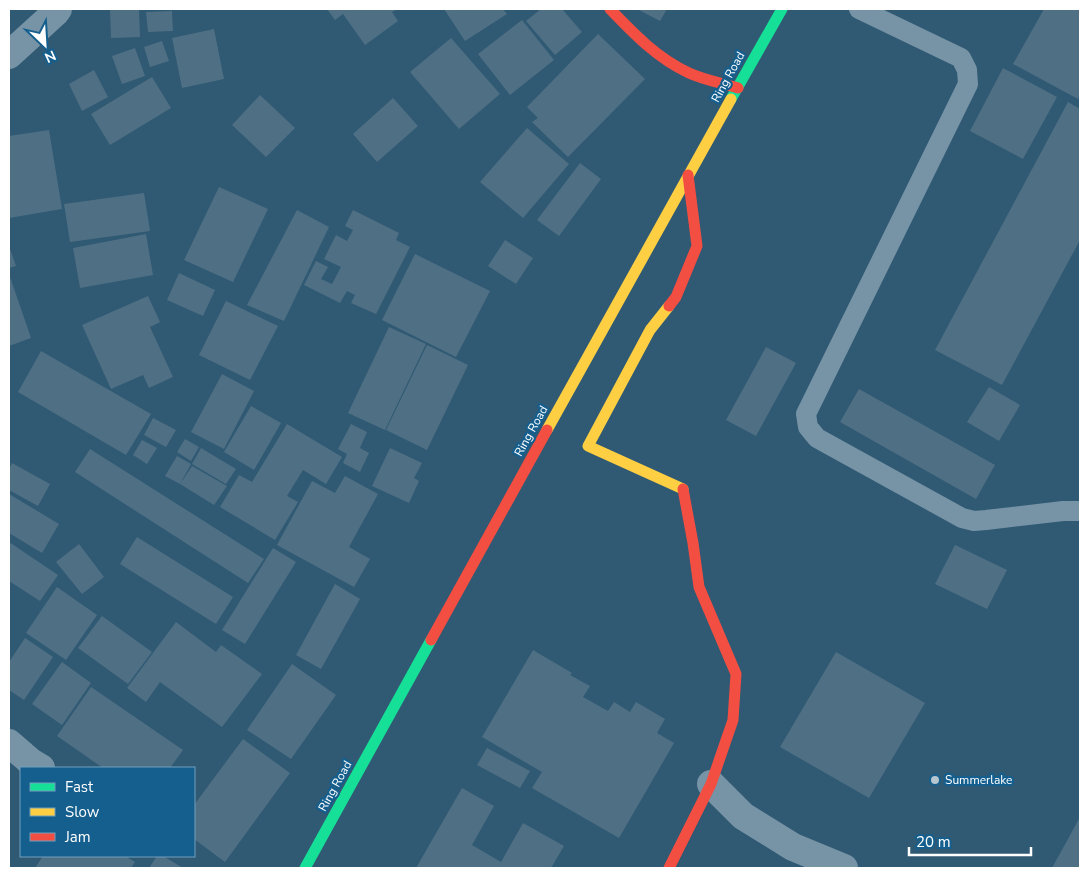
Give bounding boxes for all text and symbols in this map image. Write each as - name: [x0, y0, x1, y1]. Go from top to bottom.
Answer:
- north arrow: [20, 20, 70, 70]
- text: N: [42, 46, 59, 67]
- street label: Ring Road: [708, 49, 748, 105]
- street label: Ring Road: [511, 403, 551, 459]
- street label: Ring Road: [315, 758, 355, 814]
- legend: [20, 767, 195, 857]
- place label: Summerlake: [945, 772, 1012, 788]
- marker: Summerlake: [929, 774, 941, 786]
- text: Fast: [65, 777, 94, 797]
- text: Slow: [65, 802, 100, 822]
- scale bar: [909, 824, 1032, 856]
- text: Jam: [64, 827, 91, 847]
- text: 20 m: [916, 832, 951, 852]

